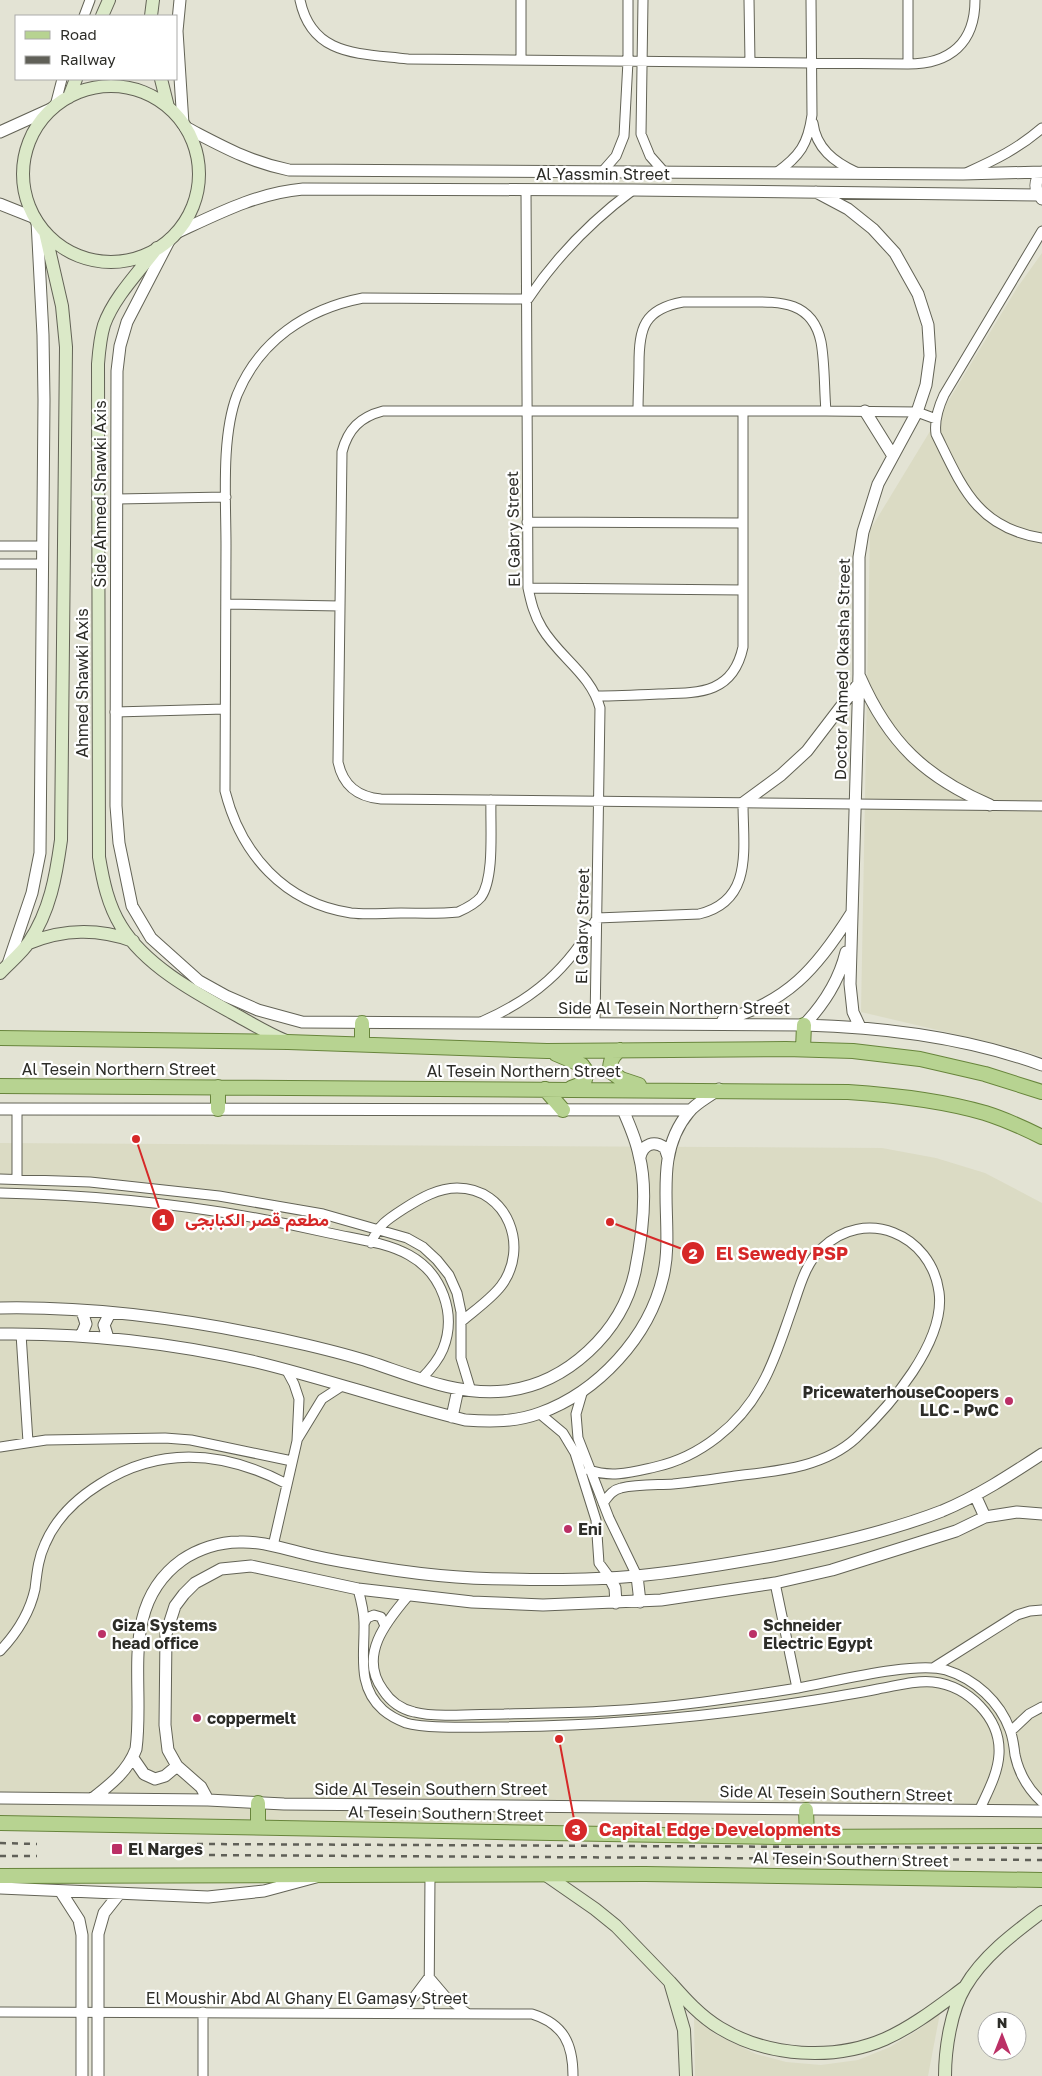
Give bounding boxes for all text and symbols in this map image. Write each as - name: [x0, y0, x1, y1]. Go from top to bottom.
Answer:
- legend: [15, 15, 178, 80]
- text: Road: [60, 25, 97, 43]
- text: Railway: [60, 50, 116, 68]
- street label: Al Yassmin Street: [536, 164, 670, 184]
- street label: Side Ahmed Shawki Axis: [90, 400, 110, 588]
- street label: El Gabry Street: [502, 471, 524, 587]
- street label: Doctor Ahmed Okasha Street: [830, 558, 854, 780]
- street label: Ahmed Shawki Axis: [72, 608, 92, 758]
- street label: El Gabry Street: [571, 868, 593, 984]
- street label: Side Al Tesein Northern Street: [558, 998, 790, 1018]
- street label: Al Tesein Northern Street: [22, 1059, 216, 1079]
- street label: Al Tesein Northern Street: [427, 1061, 621, 1081]
- callout: مطعم قصر الكبابجى: [150, 1203, 339, 1236]
- text: مطعم قصر الكبابجى: [185, 1208, 329, 1232]
- text: 1: [159, 1210, 167, 1228]
- callout: El Sewedy PSP: [681, 1237, 858, 1270]
- text: El Sewedy PSP: [716, 1242, 848, 1264]
- text: 2: [688, 1244, 698, 1262]
- place label: PricewaterhouseCoopers LLC - PwC: [803, 1382, 999, 1420]
- marker: PricewaterhouseCoopers LLC - PwC: [1003, 1395, 1015, 1407]
- place label: Eni: [578, 1519, 602, 1539]
- marker: Eni: [562, 1523, 574, 1535]
- place label: Giza Systems head office: [112, 1615, 217, 1653]
- place label: Schneider Electric Egypt: [763, 1615, 873, 1653]
- marker: Giza Systems head office: [96, 1628, 108, 1640]
- marker: Schneider Electric Egypt: [747, 1628, 759, 1640]
- place label: coppermelt: [207, 1708, 296, 1728]
- marker: coppermelt: [191, 1712, 203, 1724]
- street label: Side Al Tesein Southern Street: [314, 1779, 548, 1799]
- street label: Side Al Tesein Southern Street: [719, 1781, 953, 1805]
- street label: Al Tesein Southern Street: [348, 1801, 544, 1825]
- callout: Capital Edge Developments: [564, 1814, 851, 1847]
- text: Capital Edge Developments: [599, 1818, 841, 1840]
- text: 3: [571, 1820, 581, 1838]
- place label: El Narges: [128, 1839, 203, 1859]
- marker: El Narges: [110, 1842, 124, 1856]
- street label: Al Tesein Southern Street: [753, 1847, 949, 1871]
- street label: El Moushir Abd Al Ghany El Gamasy Street: [146, 1988, 468, 2008]
- north arrow: [977, 2011, 1027, 2061]
- text: N: [997, 2014, 1007, 2031]

